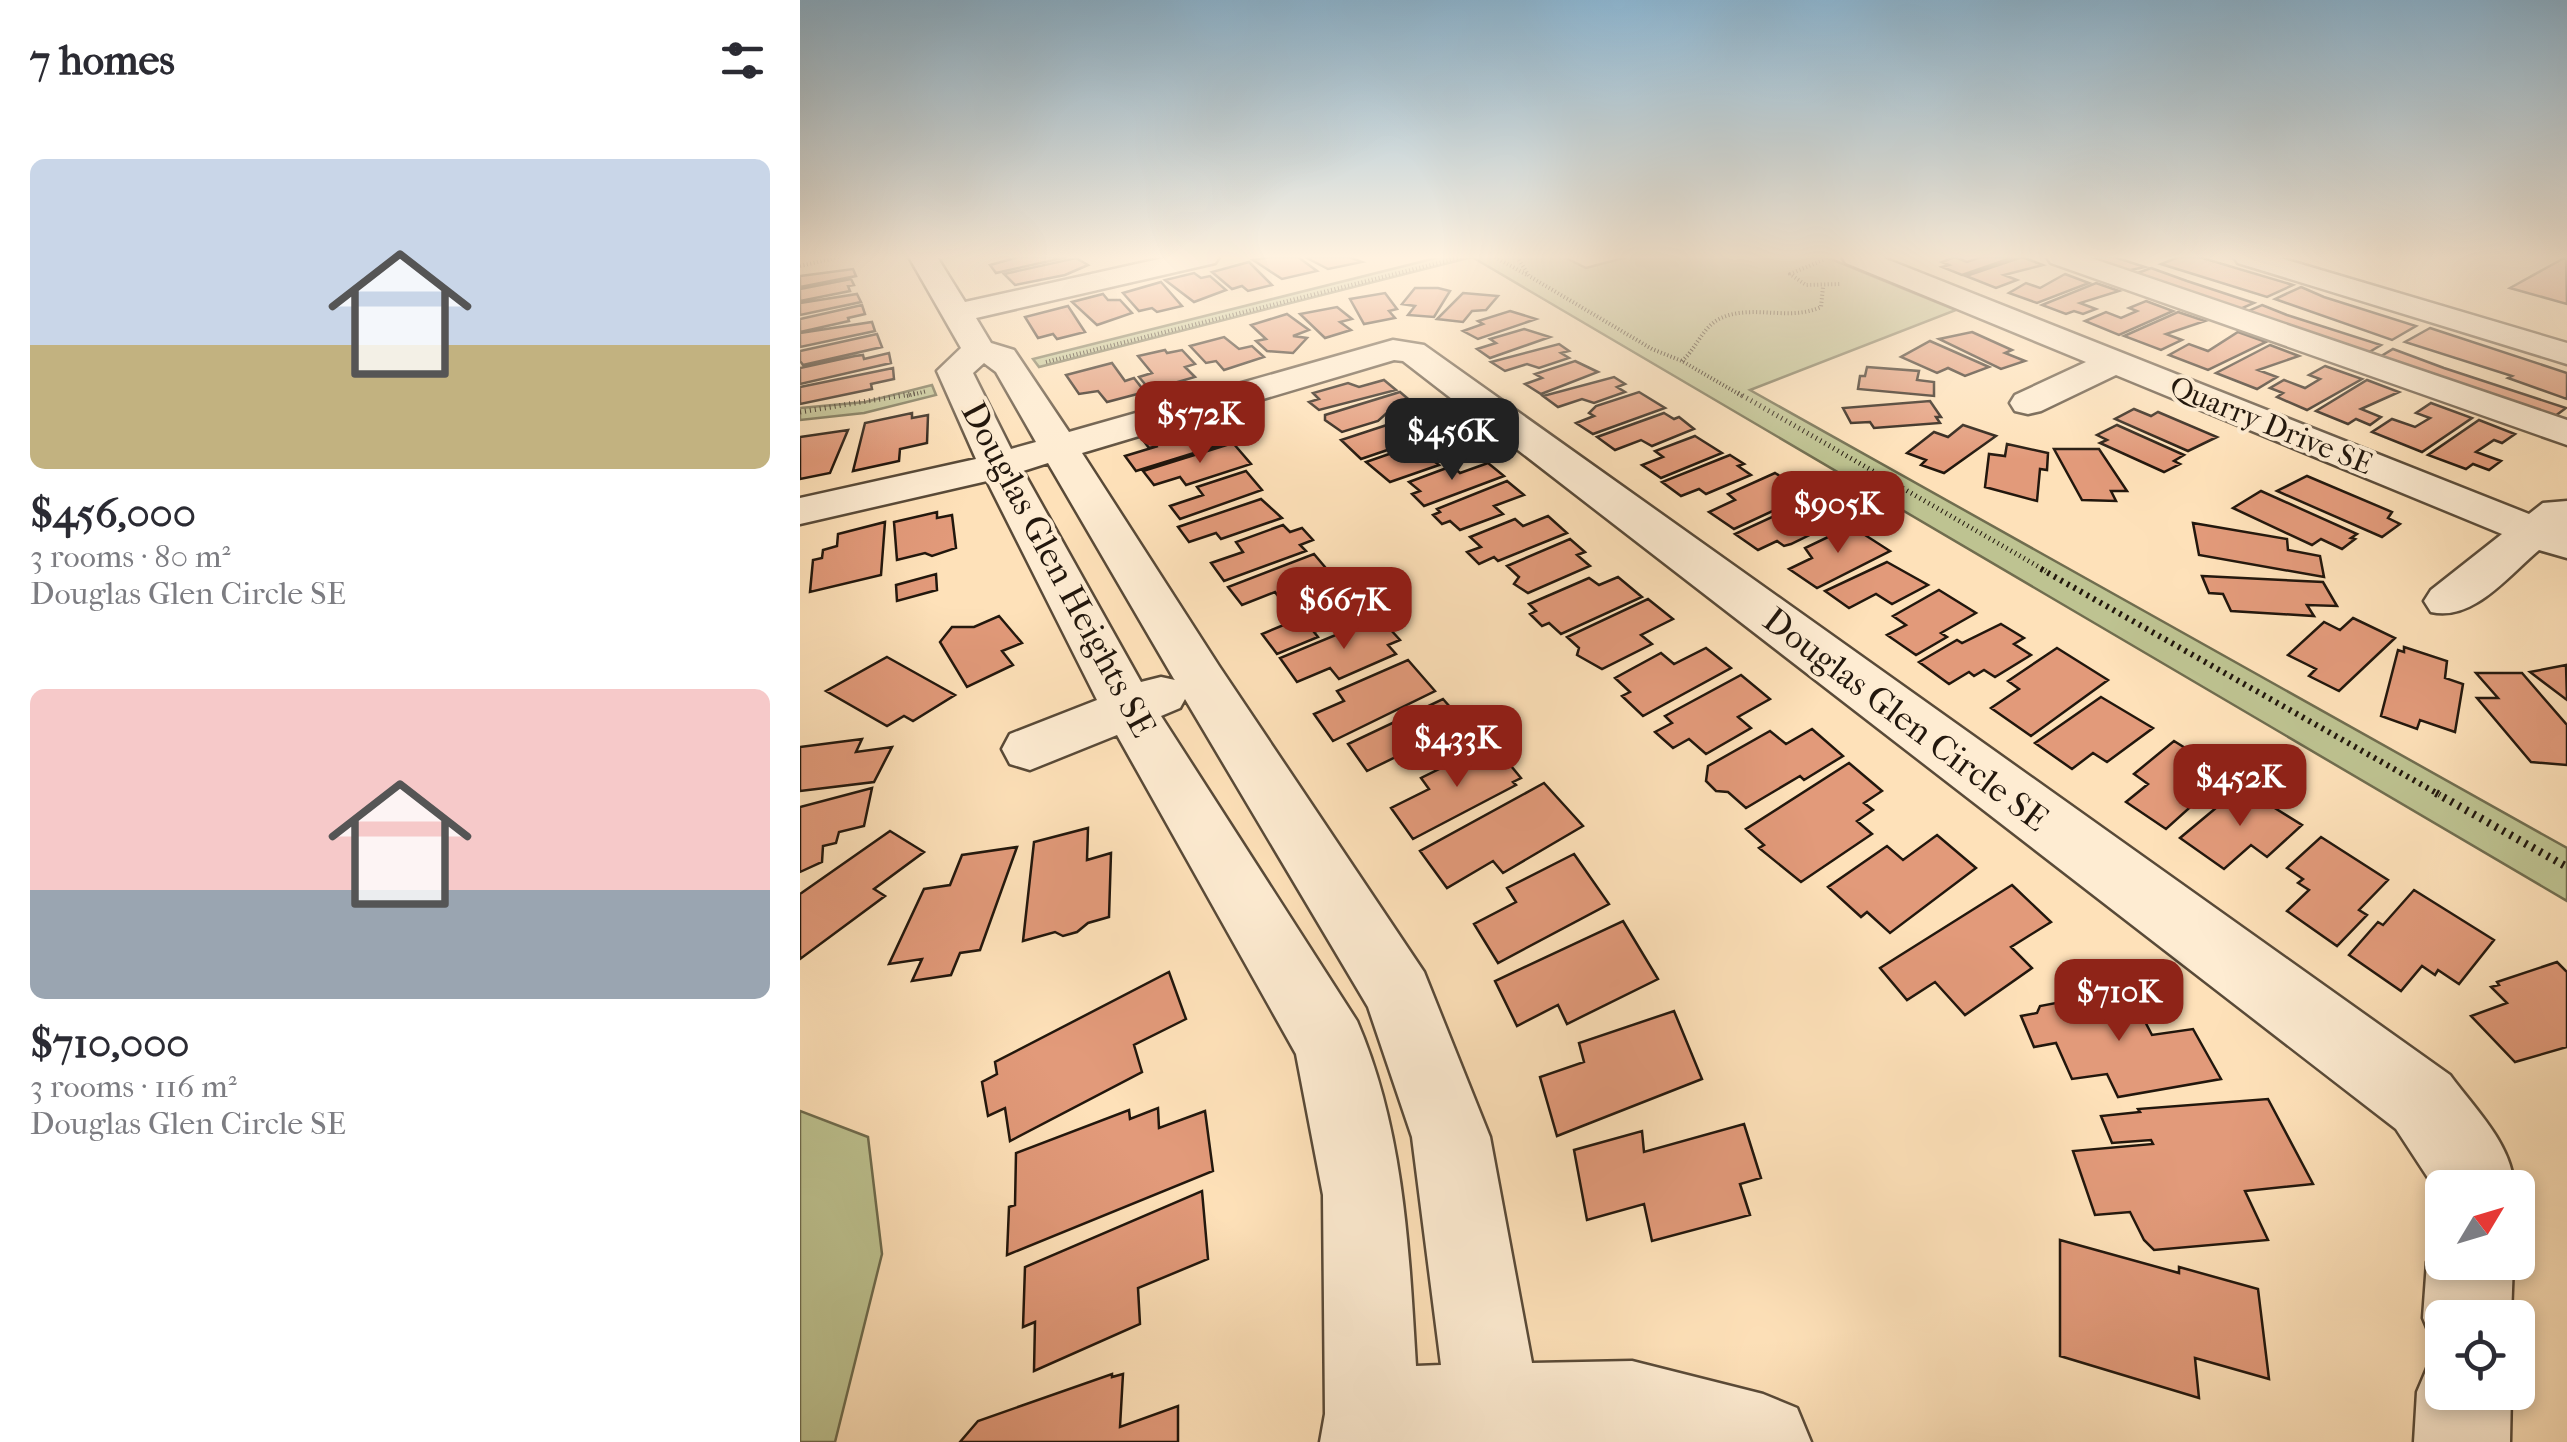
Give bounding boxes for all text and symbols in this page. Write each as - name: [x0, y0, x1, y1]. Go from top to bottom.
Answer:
- icon: filters: [715, 33, 770, 88]
- text: 7 homes: [30, 36, 175, 85]
- icon: home: [310, 224, 490, 404]
- street label: Quarry Drive SE: [2164, 369, 2377, 482]
- pin: $572K: [1130, 381, 1270, 466]
- street label: Douglas Glen Heights SE: [953, 395, 1164, 744]
- text: $572K: [1157, 395, 1243, 432]
- pin: $456K: [1382, 398, 1522, 483]
- text: $456K: [1407, 412, 1497, 449]
- pin: $905K: [1768, 471, 1908, 556]
- text: $905K: [1793, 485, 1883, 522]
- text: $456,000: [30, 489, 196, 538]
- text: 3 rooms · 80 m²: [30, 538, 231, 575]
- pin: $667K: [1274, 567, 1414, 652]
- text: Douglas Glen Circle SE: [30, 575, 346, 612]
- text: $667K: [1299, 581, 1389, 618]
- street label: Douglas Glen Circle SE: [1755, 599, 2056, 840]
- pin: $433K: [1387, 705, 1527, 790]
- text: $433K: [1414, 719, 1500, 756]
- pin: $452K: [2170, 744, 2310, 829]
- icon: home: [310, 754, 490, 934]
- text: $452K: [2195, 758, 2285, 795]
- pin: $710K: [2049, 959, 2189, 1044]
- text: $710K: [2076, 973, 2162, 1010]
- text: $710,000: [30, 1019, 190, 1068]
- text: 3 rooms · 116 m²: [30, 1068, 237, 1105]
- text: Douglas Glen Circle SE: [30, 1105, 346, 1142]
- north arrow: [2425, 1170, 2535, 1280]
- map controls: [2425, 1170, 2535, 1410]
- button: locate: [2425, 1300, 2535, 1410]

